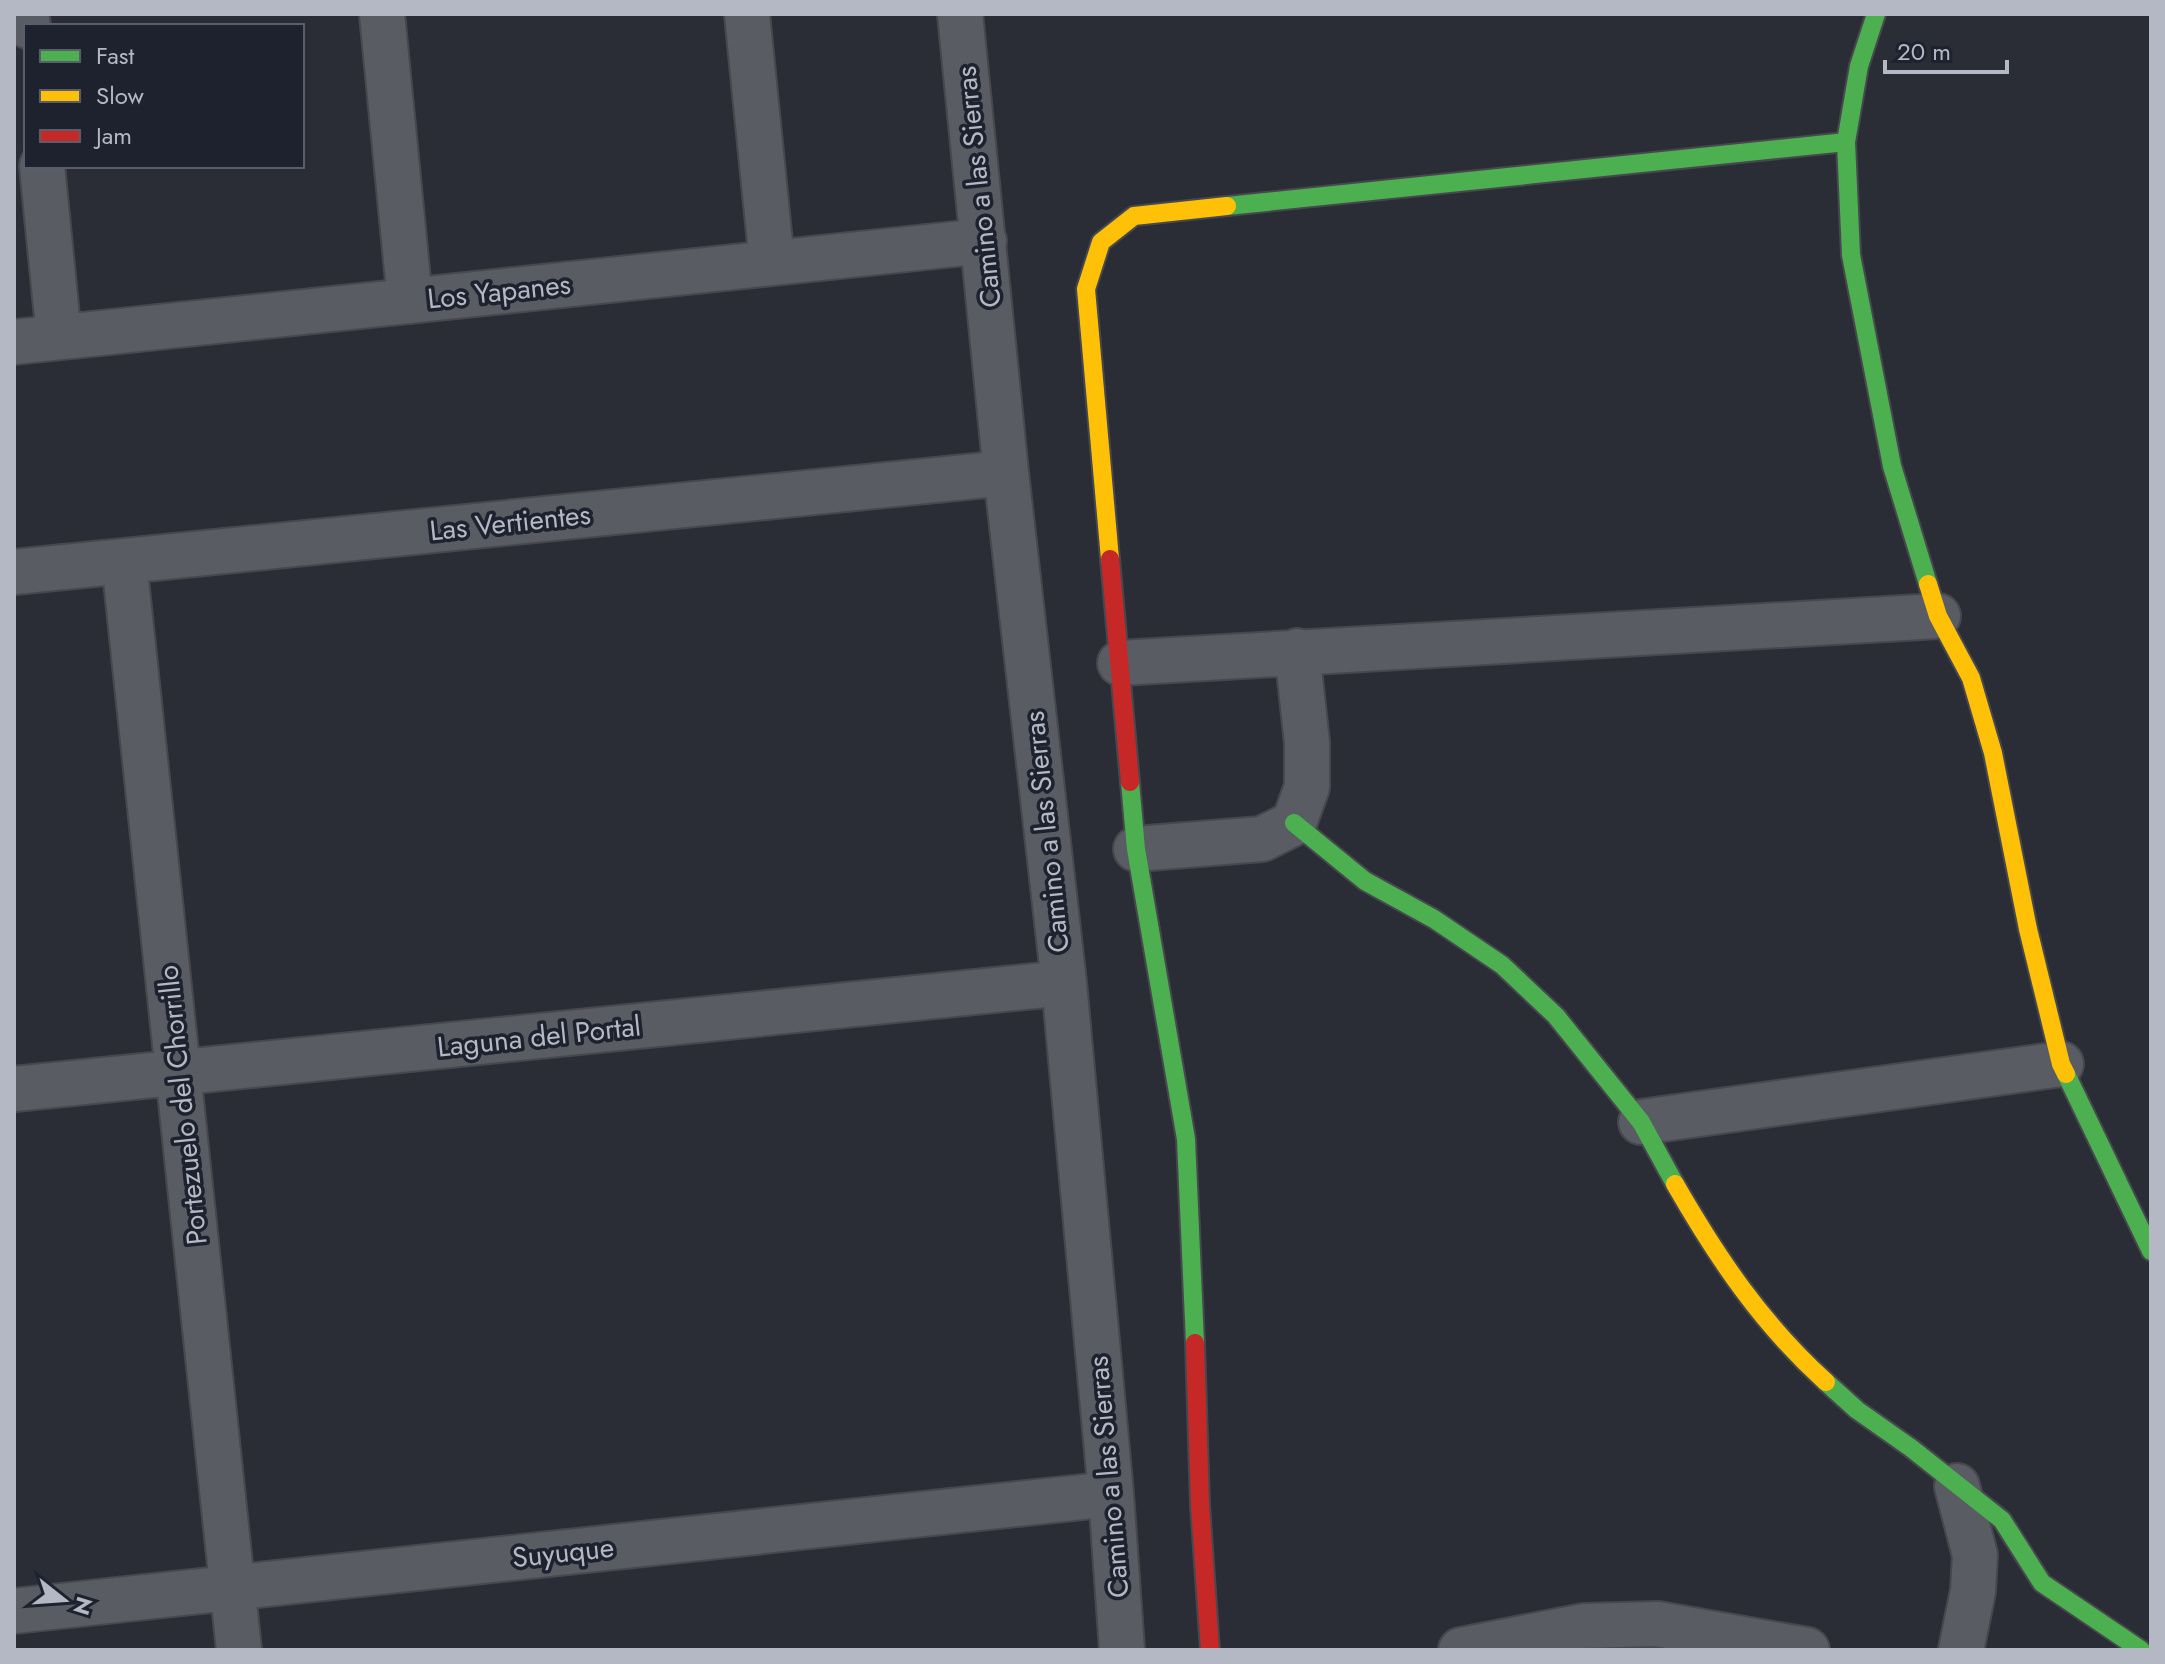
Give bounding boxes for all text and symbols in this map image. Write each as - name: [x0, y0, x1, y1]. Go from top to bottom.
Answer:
- legend: [24, 24, 304, 168]
- scale bar: [1885, 24, 2007, 74]
- text: 20 m: [1897, 34, 1951, 69]
- text: Fast: [96, 38, 134, 73]
- street label: Camino a las Sierras: [945, 64, 1012, 310]
- text: Slow: [96, 78, 144, 113]
- text: Jam: [93, 118, 132, 153]
- street label: Los Yapanes: [425, 264, 573, 319]
- street label: Las Vertientes: [428, 494, 593, 551]
- street label: Camino a las Sierras: [1013, 709, 1080, 955]
- street label: Portezuelo del Chorrillo: [147, 963, 218, 1247]
- street label: Laguna del Portal: [435, 1005, 643, 1068]
- street label: Camino a las Sierras: [1078, 1354, 1139, 1600]
- street label: Suyuque: [510, 1527, 616, 1578]
- north arrow: [24, 1560, 104, 1640]
- text: N: [65, 1593, 101, 1619]

